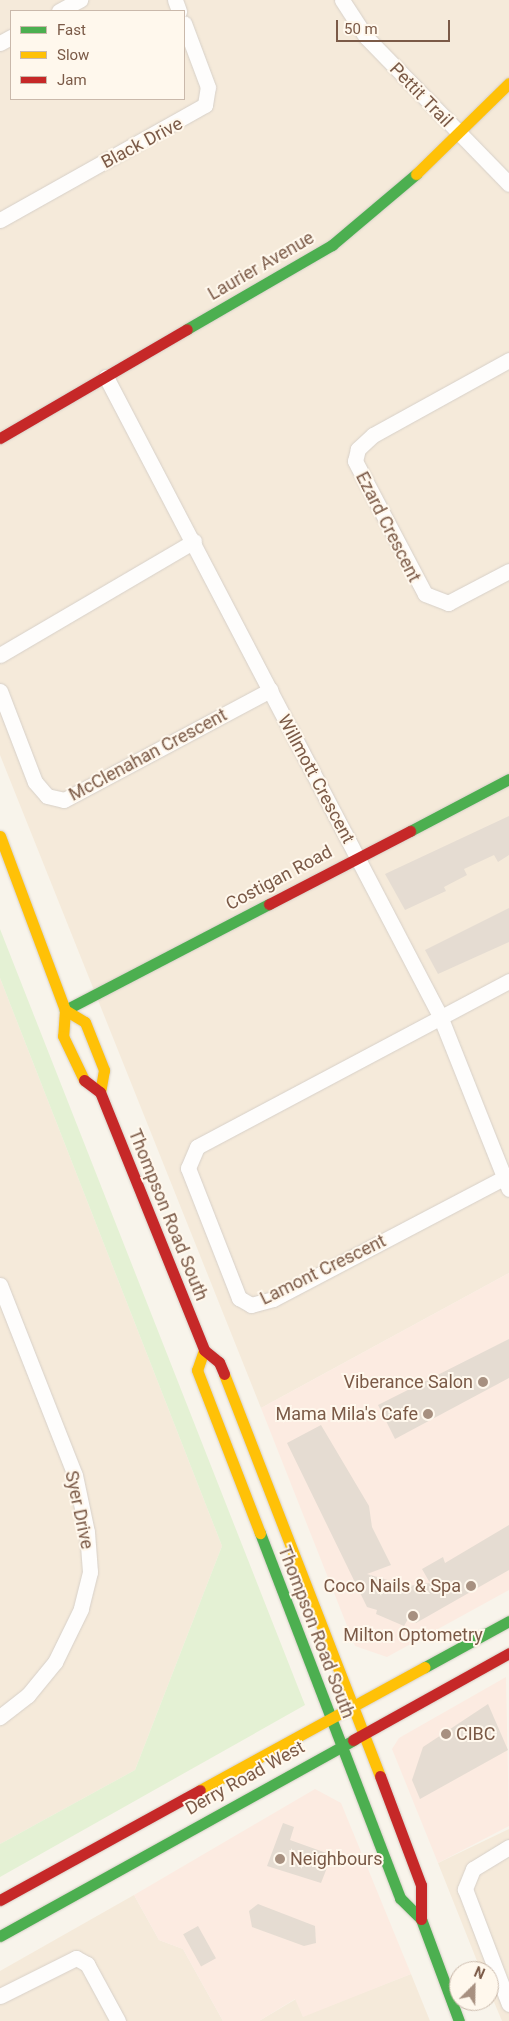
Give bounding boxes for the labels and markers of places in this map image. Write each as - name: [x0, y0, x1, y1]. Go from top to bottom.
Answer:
- place label: Viberance Salon: [344, 1371, 473, 1393]
- marker: Viberance Salon: [477, 1376, 489, 1388]
- place label: Mama Mila's Cafe: [275, 1403, 418, 1425]
- marker: Mama Mila's Cafe: [422, 1408, 434, 1420]
- place label: Coco Nails & Spa: [323, 1575, 461, 1597]
- marker: Coco Nails & Spa: [465, 1580, 477, 1592]
- marker: Milton Optometry: [407, 1610, 419, 1622]
- place label: Milton Optometry: [343, 1624, 483, 1646]
- place label: CIBC: [456, 1723, 496, 1745]
- marker: CIBC: [440, 1728, 452, 1740]
- place label: Neighbours: [290, 1848, 382, 1870]
- marker: Neighbours: [274, 1853, 286, 1865]

